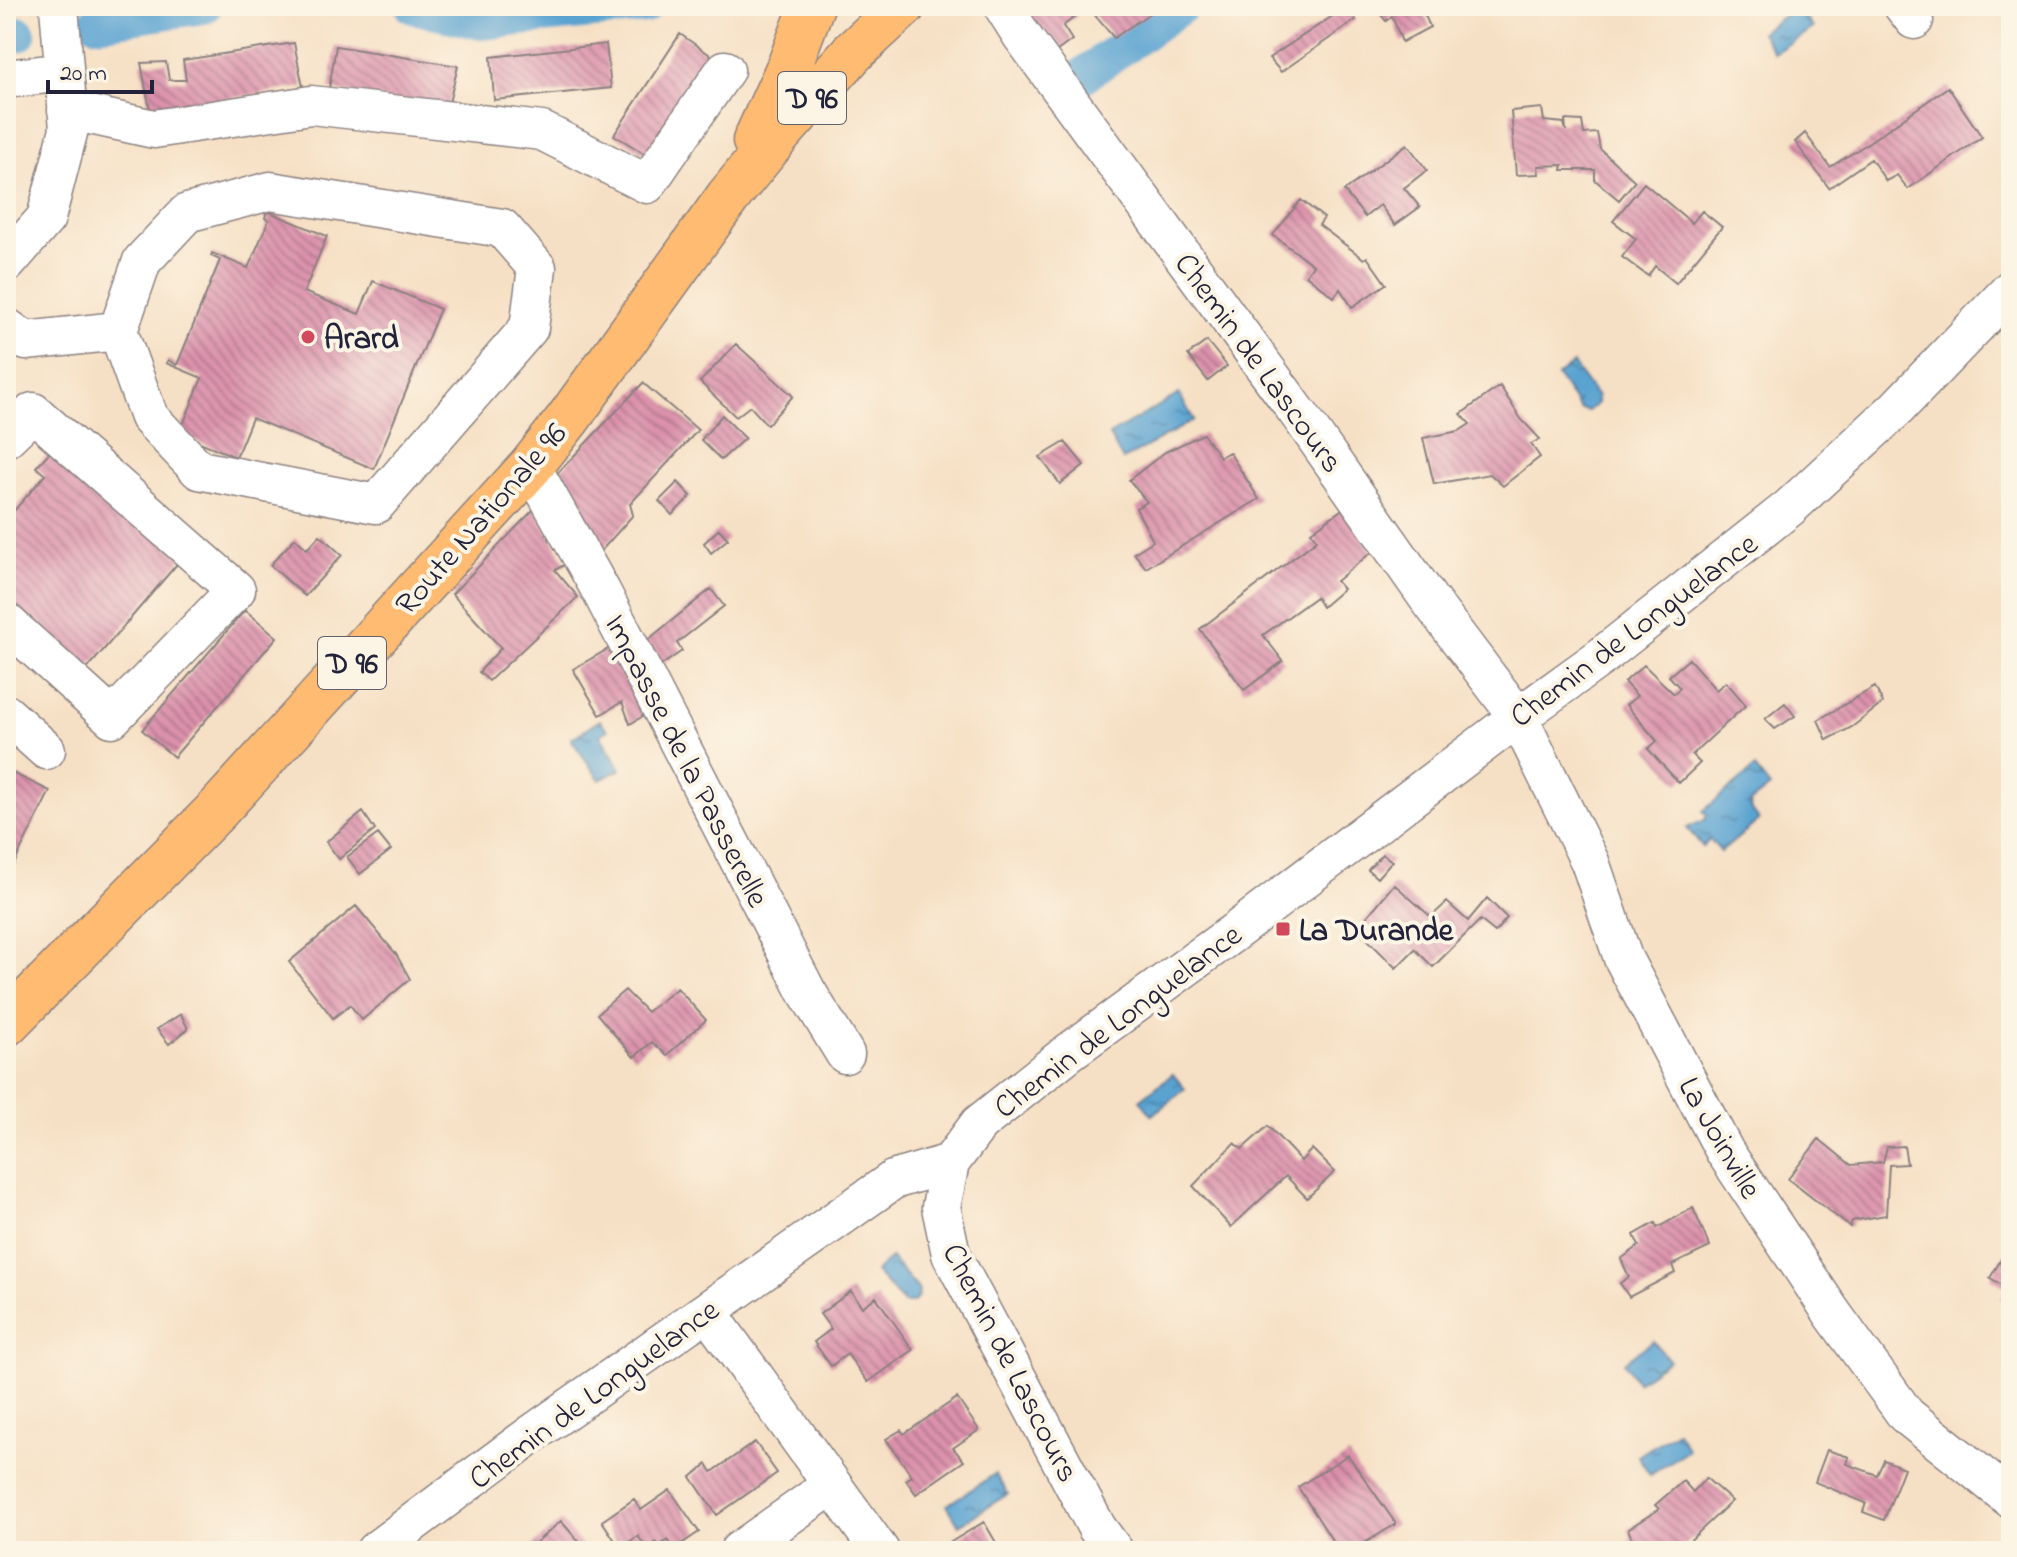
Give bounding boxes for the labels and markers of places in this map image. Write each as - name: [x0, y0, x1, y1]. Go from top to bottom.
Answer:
- place label: Arard: [324, 317, 399, 364]
- marker: Arard: [299, 328, 317, 346]
- place label: La Durande: [1299, 909, 1455, 956]
- marker: La Durande: [1274, 920, 1292, 938]

